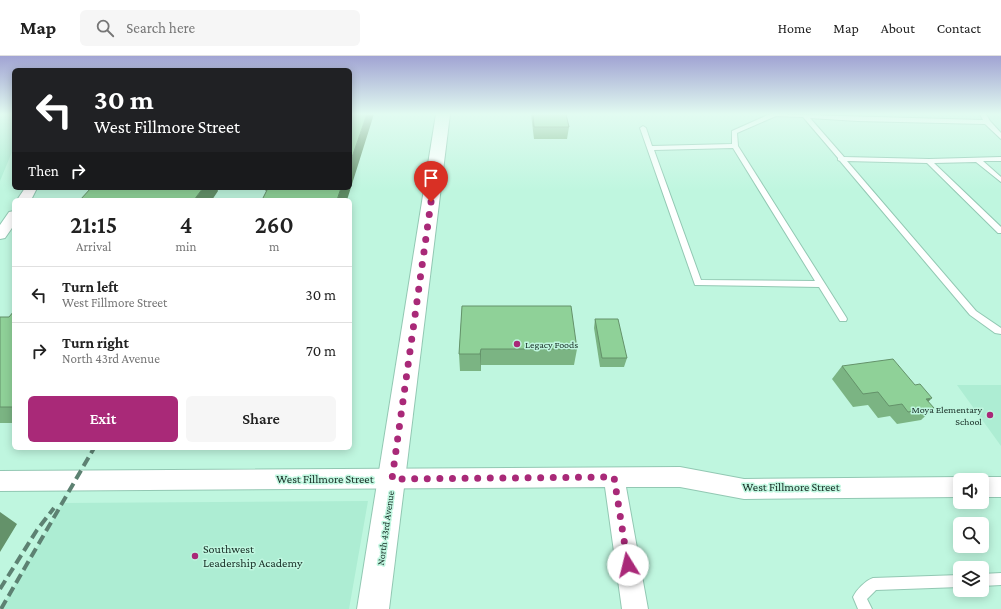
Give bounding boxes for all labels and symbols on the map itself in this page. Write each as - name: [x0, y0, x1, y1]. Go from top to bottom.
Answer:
- pin: [414, 161, 448, 202]
- marker: Legacy Foods: [512, 339, 522, 349]
- place label: Legacy Foods: [525, 339, 578, 350]
- place label: Moya Elementary School: [911, 404, 982, 427]
- marker: Moya Elementary School: [985, 410, 995, 420]
- street label: West Fillmore Street: [276, 472, 375, 486]
- street label: West Fillmore Street: [742, 480, 841, 494]
- street label: North 43rd Avenue: [375, 489, 396, 566]
- place label: Southwest Leadership Academy: [203, 542, 303, 570]
- position arrow: [607, 544, 649, 586]
- marker: Southwest Leadership Academy: [190, 551, 200, 561]

